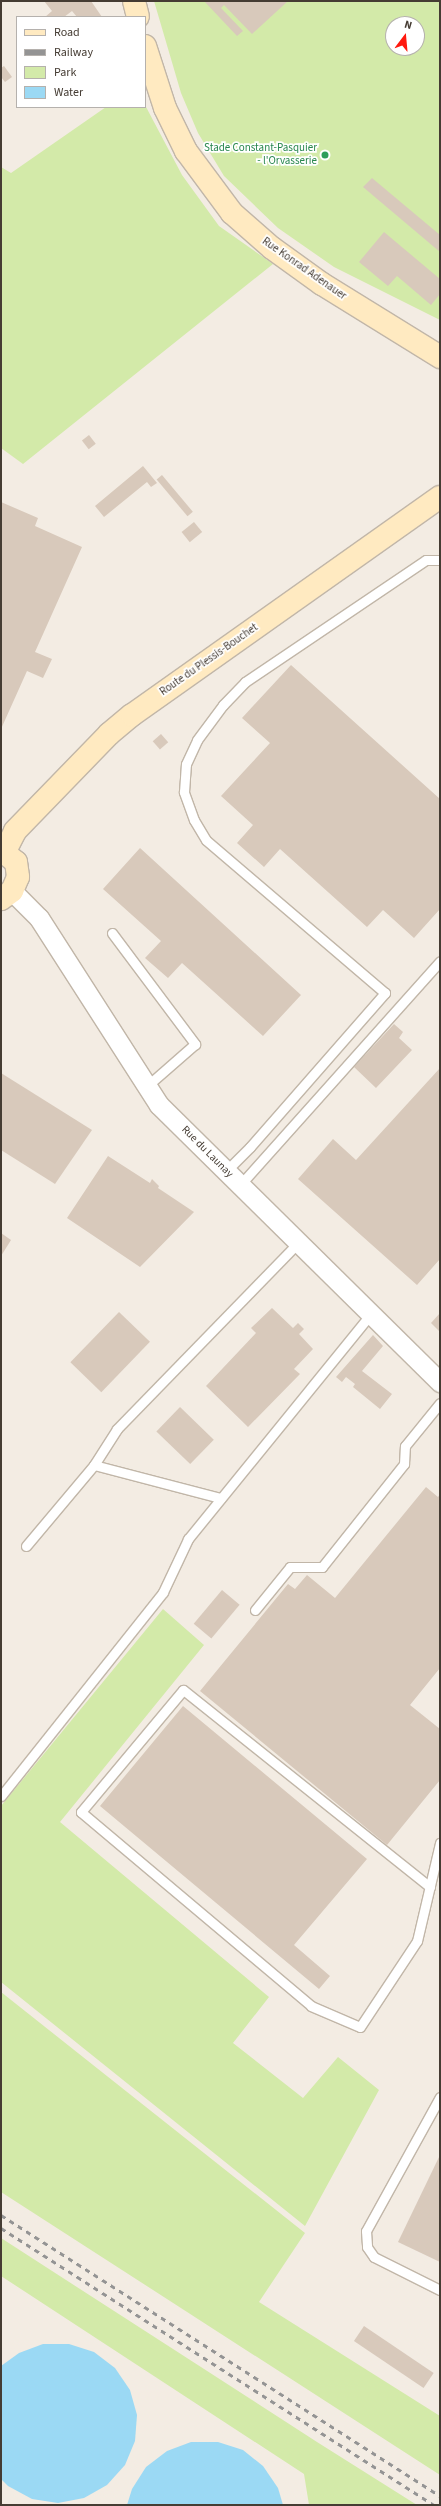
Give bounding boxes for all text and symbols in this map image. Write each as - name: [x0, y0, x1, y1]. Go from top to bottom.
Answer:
- legend: [16, 16, 146, 108]
- north arrow: [385, 16, 425, 56]
- text: N: [403, 17, 414, 33]
- text: Road: [54, 24, 80, 41]
- text: Railway: [54, 44, 93, 61]
- text: Park: [54, 64, 76, 81]
- text: Water: [54, 84, 83, 101]
- place label: Stade Constant-Pasquier - l'Orvasserie: [204, 142, 317, 168]
- marker: Stade Constant-Pasquier - l'Orvasserie: [320, 150, 330, 160]
- street label: Rue Konrad Adenauer: [259, 235, 349, 303]
- street label: Route du Plessis-Bouchet: [157, 621, 261, 699]
- street label: Rue du Launay: [178, 1123, 236, 1181]

